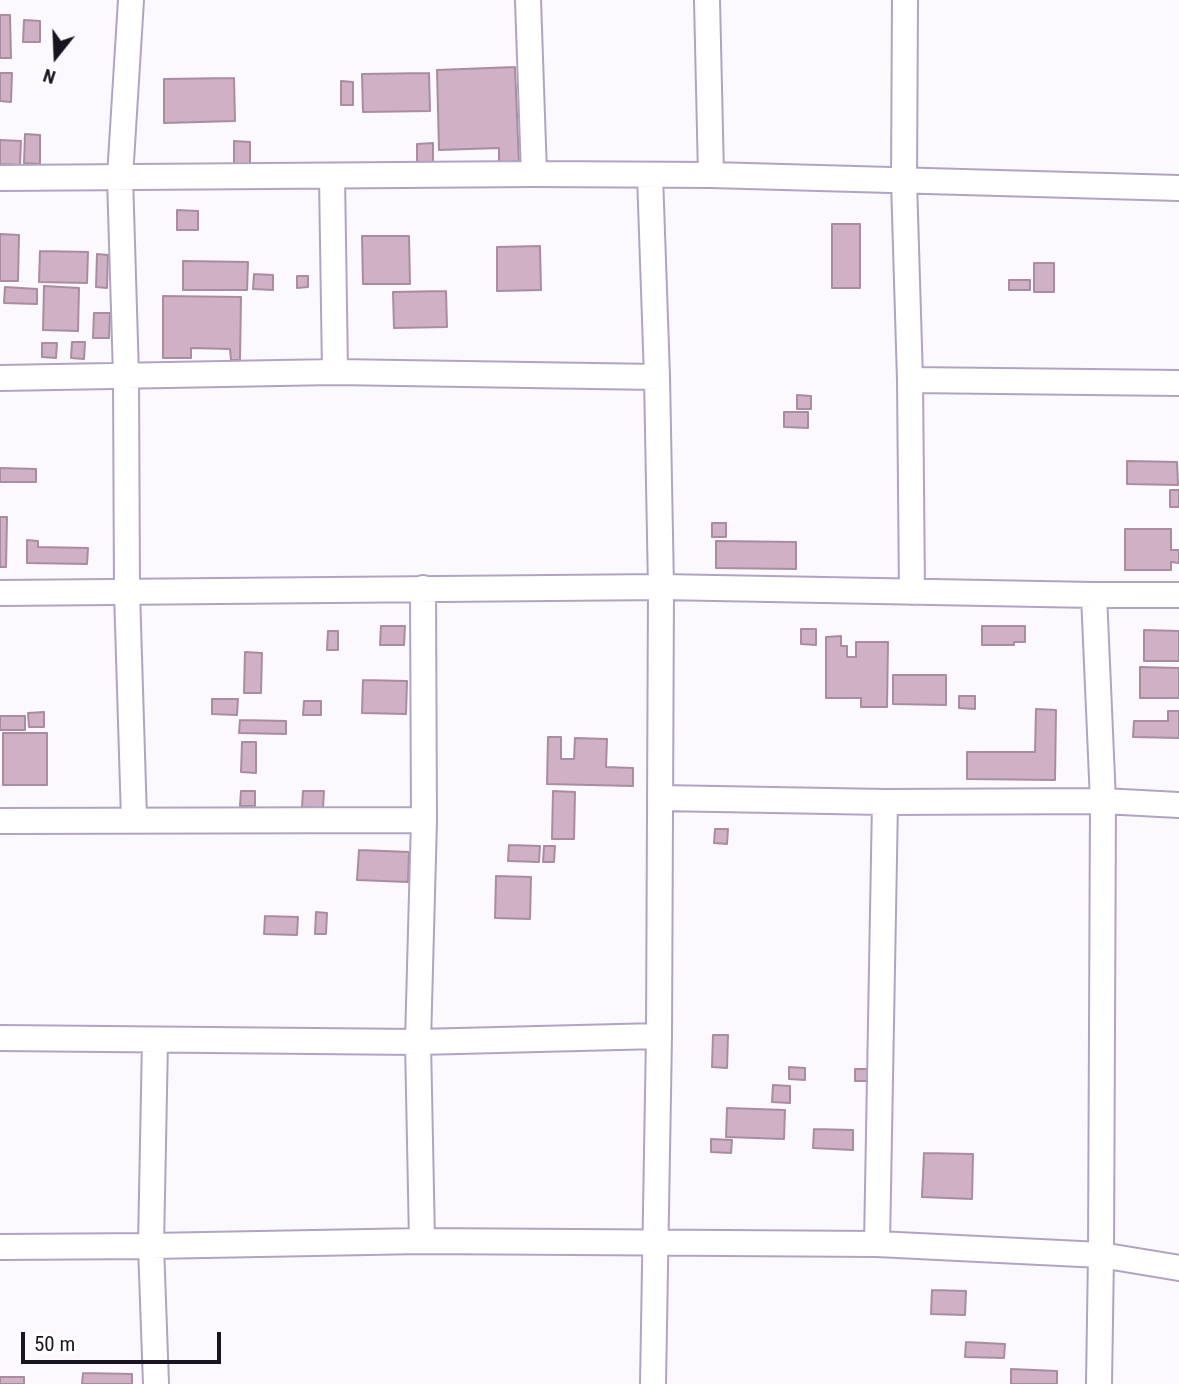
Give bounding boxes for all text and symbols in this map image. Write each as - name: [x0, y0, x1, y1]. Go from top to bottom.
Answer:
- north arrow: [21, 21, 91, 91]
- text: N: [40, 64, 58, 89]
- scale bar: [24, 1318, 224, 1362]
- text: 50 m: [34, 1332, 75, 1356]

